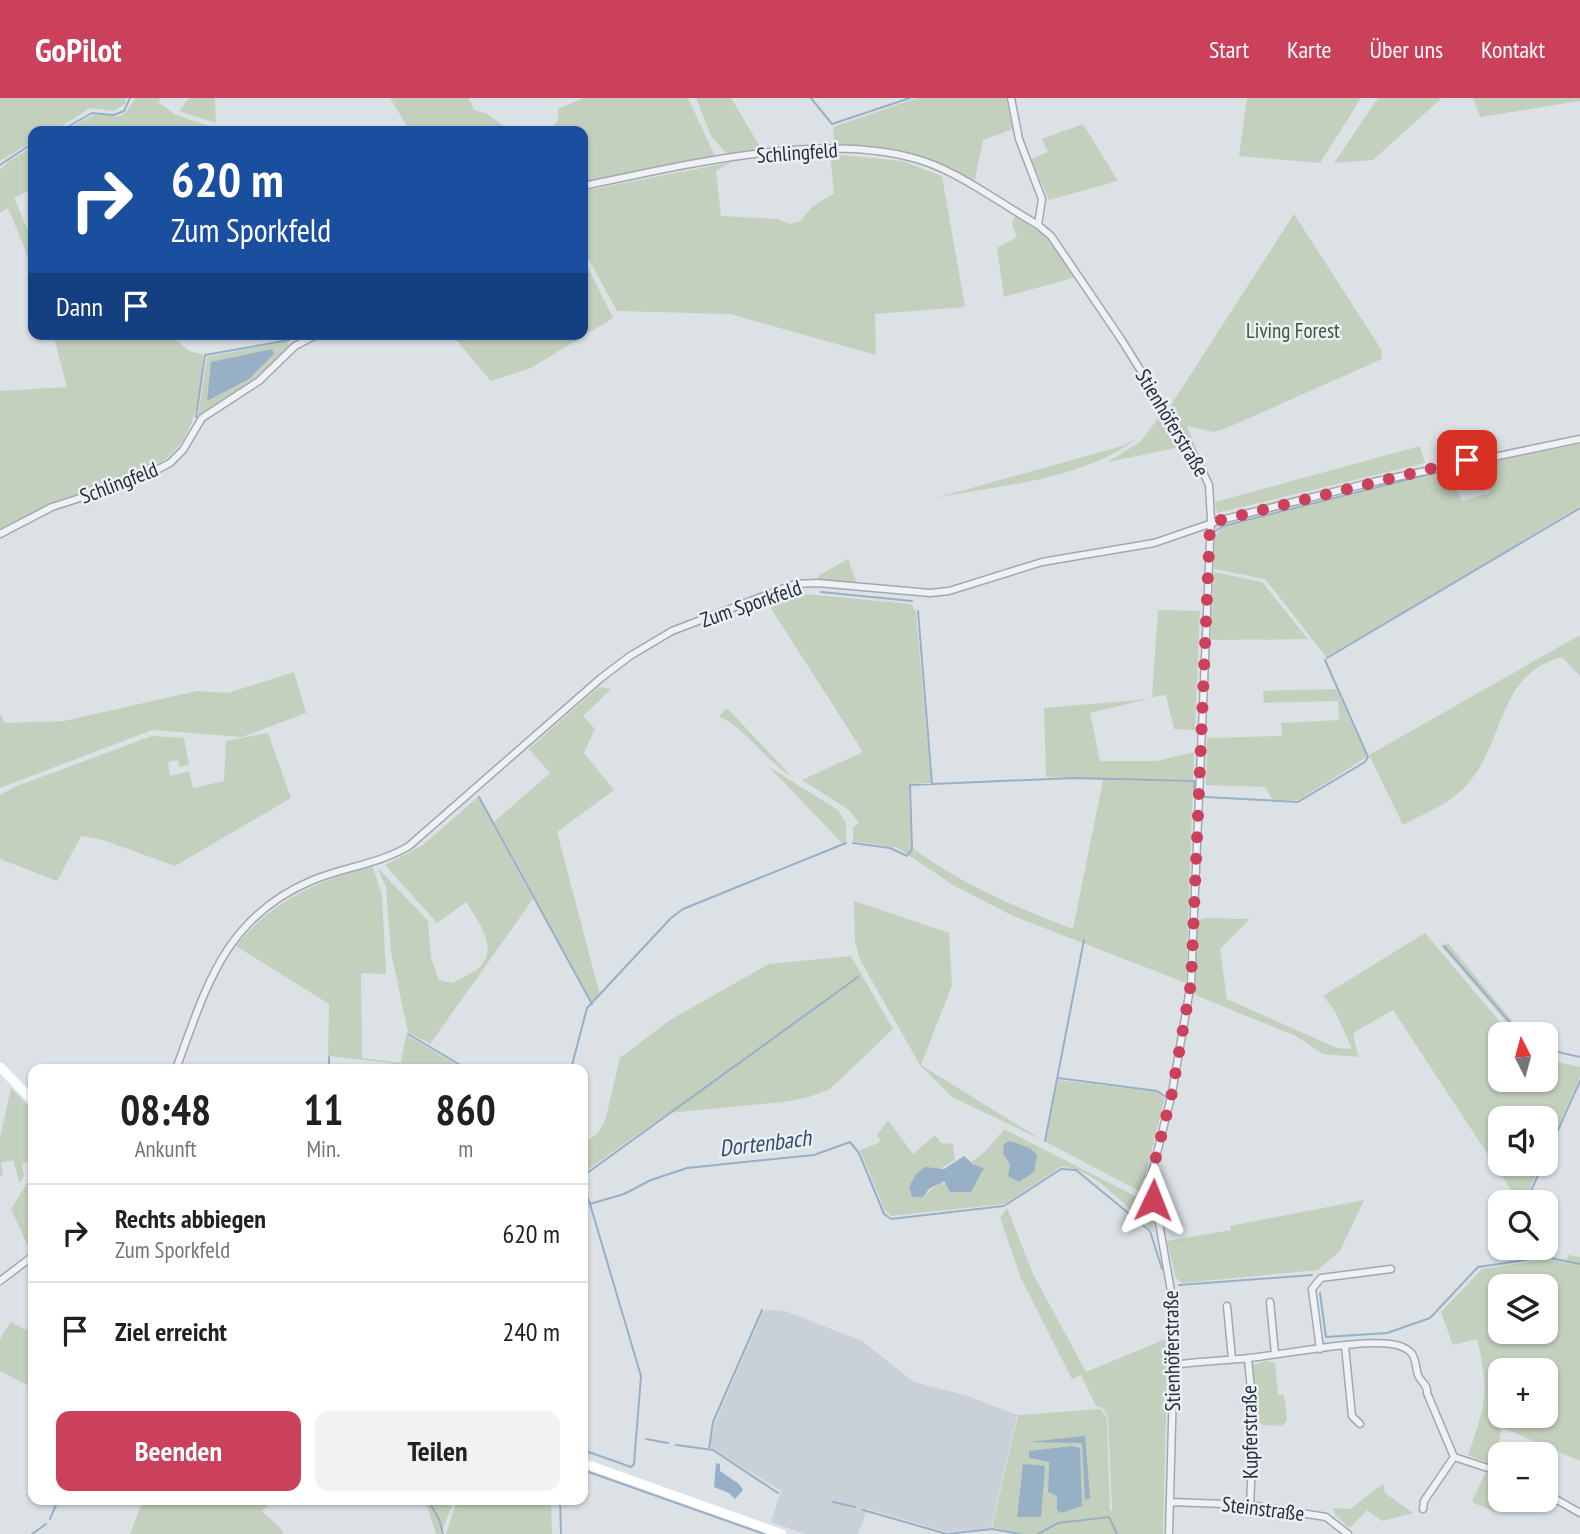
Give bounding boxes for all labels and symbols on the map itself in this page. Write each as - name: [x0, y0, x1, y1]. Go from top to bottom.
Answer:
- street label: Schlingfeld: [755, 136, 838, 169]
- park label: Living Forest: [1246, 317, 1340, 344]
- street label: Stienhöferstraße: [1130, 364, 1215, 482]
- pin: [1437, 430, 1497, 490]
- street label: Schlingfeld: [76, 455, 162, 510]
- street label: Zum Sporkfeld: [697, 574, 805, 633]
- north arrow: [1488, 1022, 1558, 1092]
- water label: Dortenbach: [717, 1122, 814, 1163]
- position arrow: [1116, 1163, 1190, 1237]
- street label: Stienhöferstraße: [1157, 1290, 1186, 1412]
- street label: Kupferstraße: [1235, 1385, 1264, 1479]
- street label: Steinstraße: [1220, 1490, 1306, 1527]

